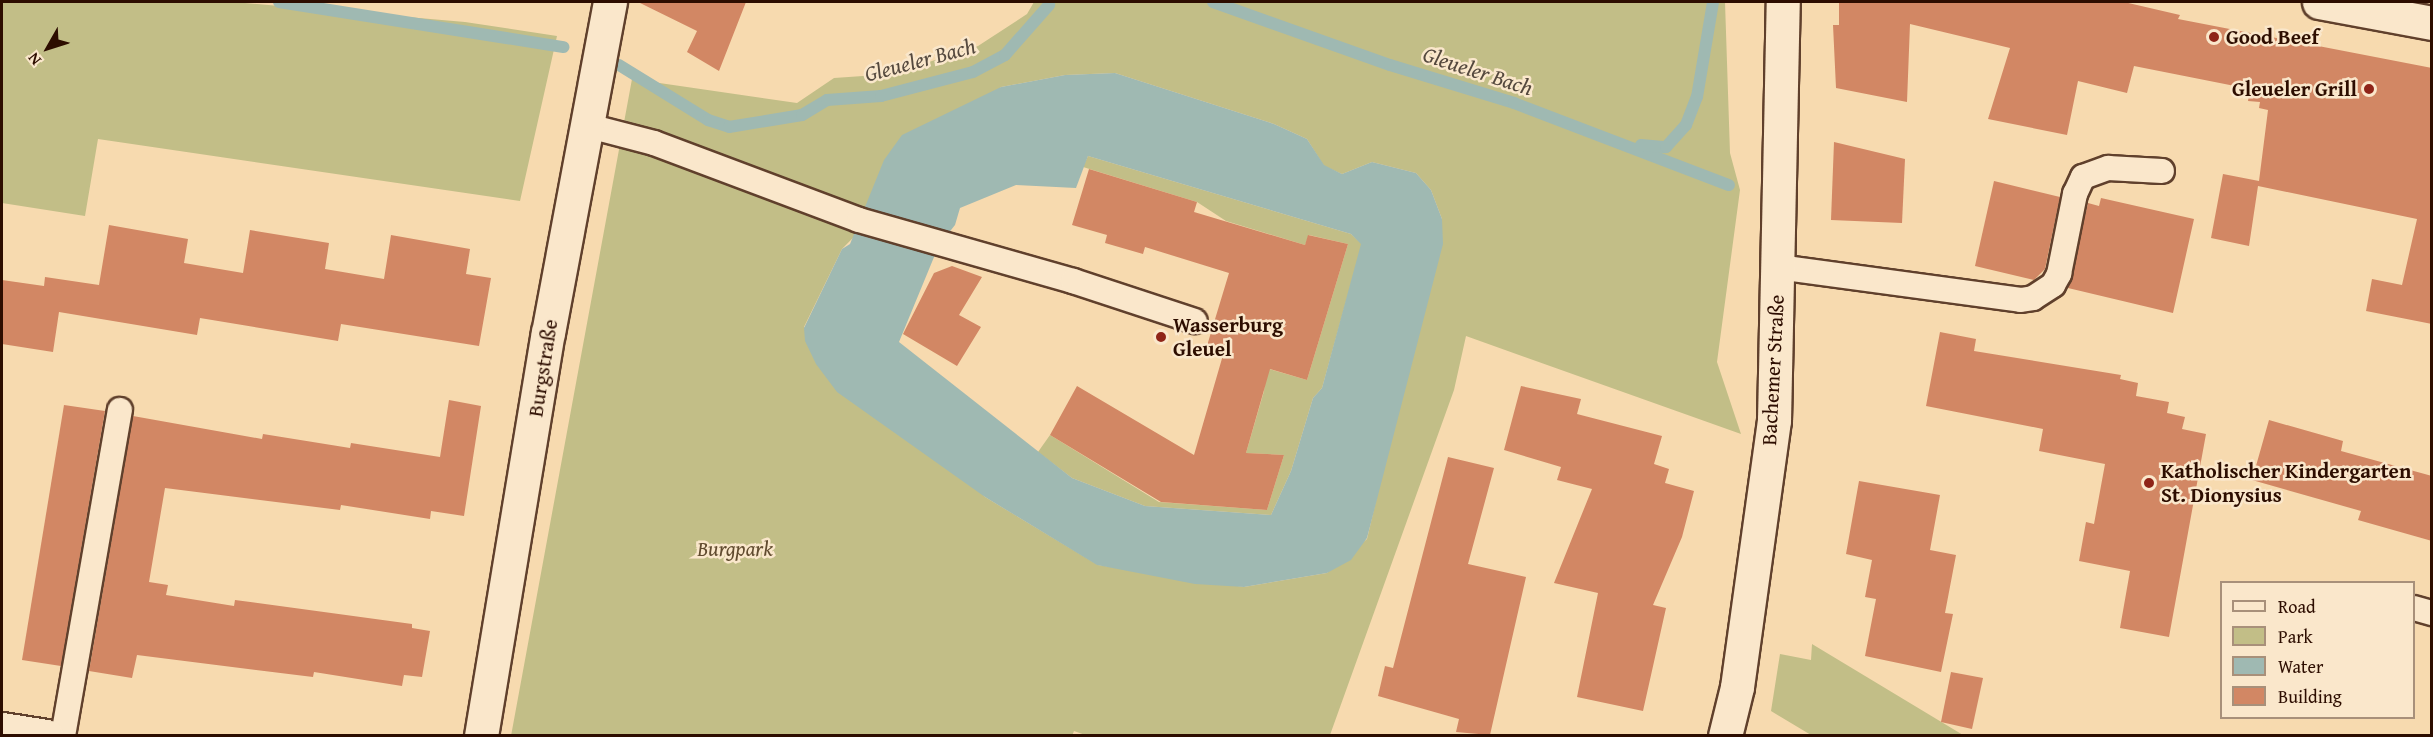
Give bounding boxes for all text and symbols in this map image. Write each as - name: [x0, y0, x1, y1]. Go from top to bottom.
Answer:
- north arrow: [18, 18, 78, 78]
- place label: Good Beef: [2226, 24, 2319, 50]
- marker: Good Beef: [2207, 30, 2221, 44]
- water label: Gleueler Bach: [862, 33, 978, 87]
- water label: Gleueler Bach: [1420, 41, 1536, 101]
- text: N: [21, 48, 47, 71]
- place label: Gleueler Grill: [2232, 76, 2357, 102]
- marker: Gleueler Grill: [2362, 82, 2376, 96]
- street label: Bachemer Straße: [1756, 294, 1790, 446]
- place label: Wasserburg Gleuel: [1173, 312, 1283, 362]
- street label: Burgstraße: [523, 317, 563, 419]
- marker: Wasserburg Gleuel: [1154, 330, 1168, 344]
- place label: Katholischer Kindergarten St. Dionysius: [2161, 458, 2411, 508]
- marker: Katholischer Kindergarten St. Dionysius: [2142, 476, 2156, 490]
- park label: Burgpark: [697, 536, 773, 562]
- legend: [2220, 581, 2415, 719]
- text: Road: [2278, 593, 2316, 620]
- text: Park: [2278, 623, 2313, 650]
- text: Water: [2278, 653, 2323, 680]
- text: Building: [2278, 683, 2342, 710]

